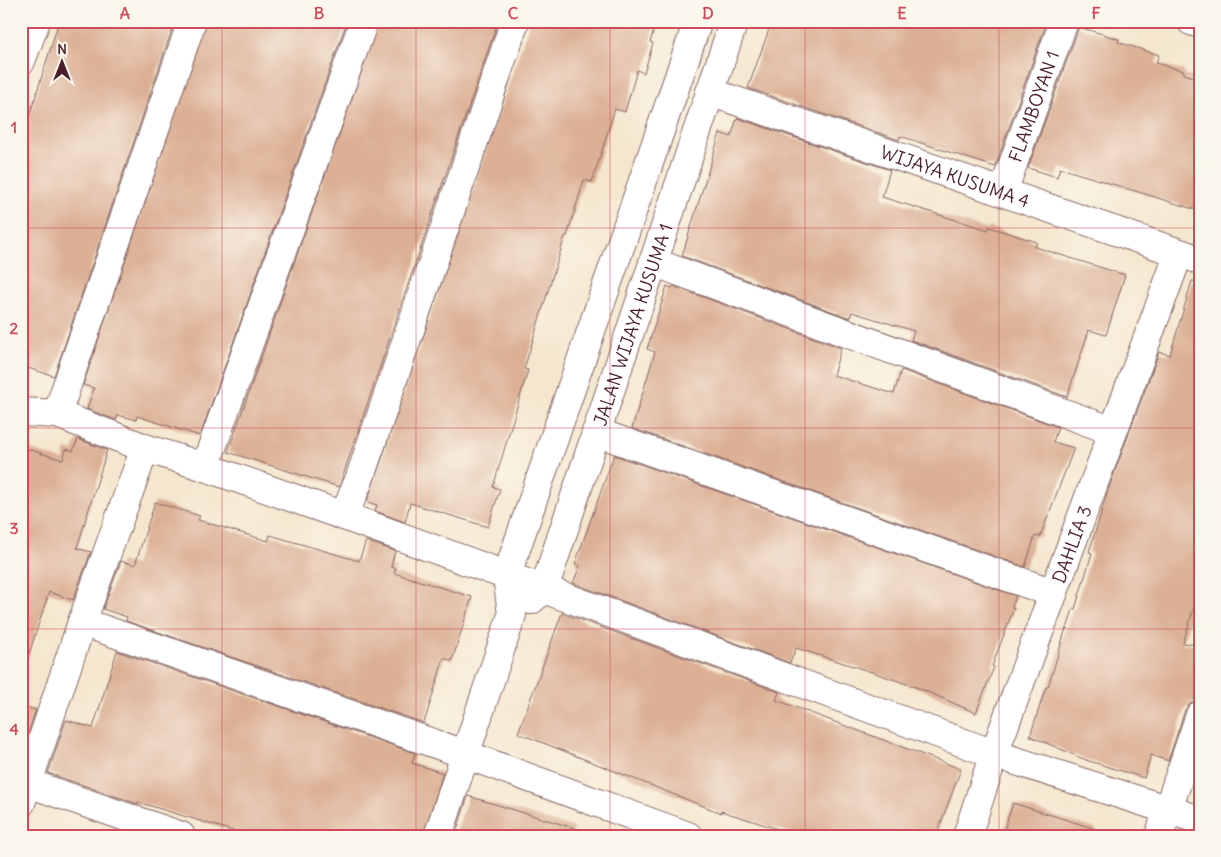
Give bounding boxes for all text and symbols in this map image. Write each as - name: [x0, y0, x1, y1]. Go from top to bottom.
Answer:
- text: A: [120, 3, 130, 23]
- text: B: [314, 3, 325, 23]
- text: C: [508, 3, 519, 23]
- text: D: [702, 3, 714, 23]
- text: E: [897, 3, 907, 23]
- text: F: [1091, 3, 1101, 23]
- north arrow: [38, 38, 88, 88]
- text: N: [57, 40, 67, 58]
- street label: FLAMBOYAN 1: [1003, 48, 1064, 165]
- text: 1: [11, 117, 17, 137]
- street label: WIJAYA KUSUMA 4: [878, 140, 1032, 212]
- street label: JALAN WIJAYA KUSUMA 1: [588, 220, 677, 428]
- text: 2: [10, 318, 19, 338]
- street label: DAHLIA 3: [1047, 502, 1096, 586]
- text: 3: [9, 518, 19, 538]
- text: 4: [9, 719, 19, 739]

